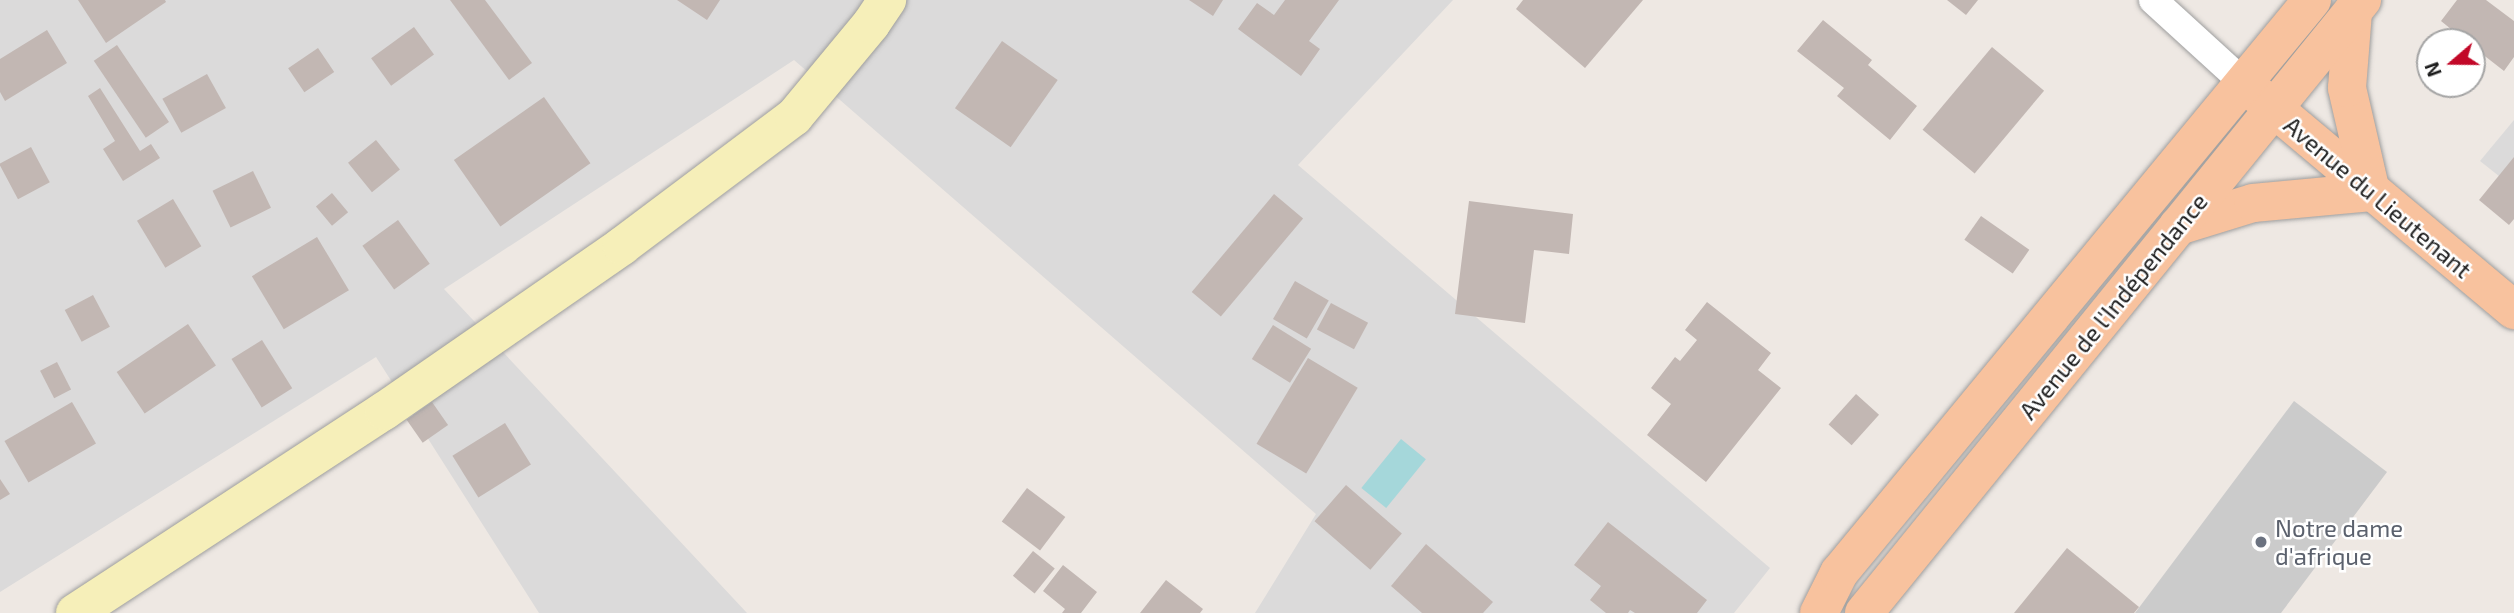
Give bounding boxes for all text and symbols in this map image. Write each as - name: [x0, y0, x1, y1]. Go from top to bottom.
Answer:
- north arrow: [2416, 28, 2486, 98]
- text: N: [2420, 59, 2446, 80]
- street label: Avenue du Lieutenant: [2278, 110, 2478, 284]
- street label: Avenue de l'Indépendance: [2013, 187, 2213, 425]
- place label: Notre dame d'afrique: [2275, 514, 2403, 570]
- marker: Notre dame d'afrique: [2253, 534, 2269, 550]

